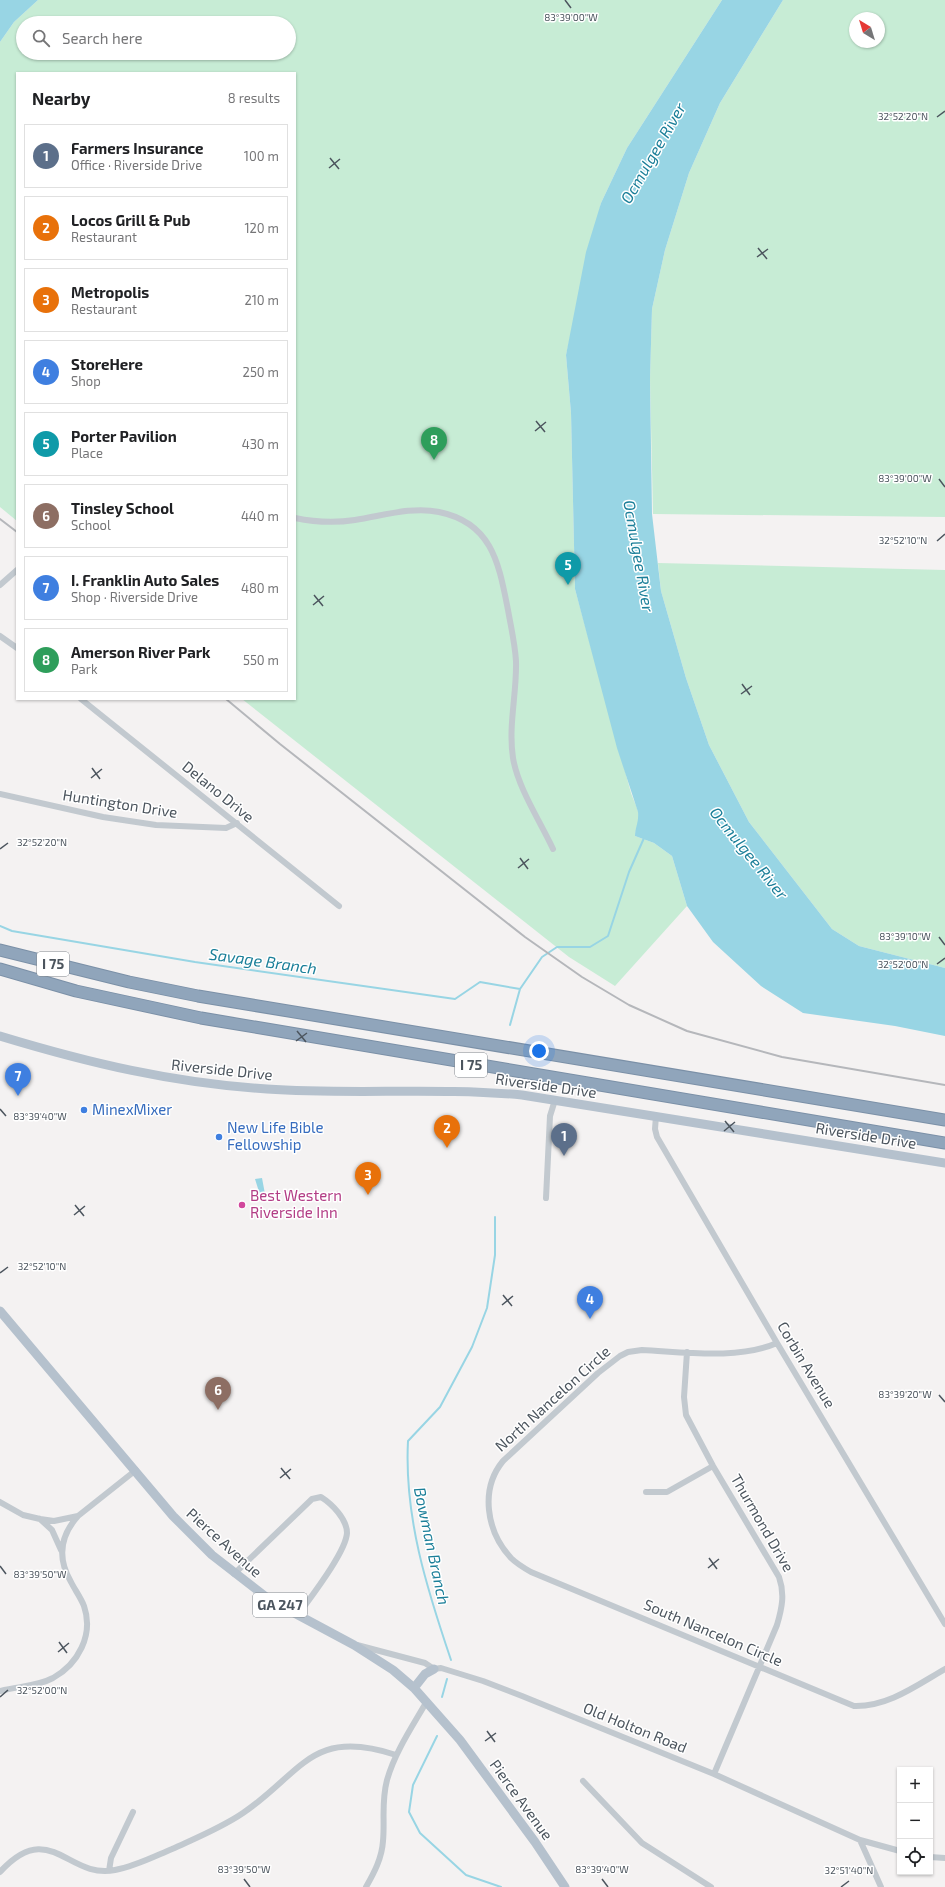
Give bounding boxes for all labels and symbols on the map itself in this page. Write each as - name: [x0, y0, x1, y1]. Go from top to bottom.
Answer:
- text: 83°39'00"W: [544, 11, 598, 23]
- north arrow: [849, 12, 885, 48]
- water label: Ocmulgee River: [616, 98, 689, 207]
- text: 32°52'20"N: [878, 110, 928, 122]
- pin: 8: [421, 427, 447, 460]
- text: 83°39'00"W: [878, 472, 932, 484]
- water label: Ocmulgee River: [620, 498, 659, 614]
- text: 32°52'10"N: [879, 534, 927, 546]
- pin: 5: [555, 552, 581, 585]
- street label: Delano Drive: [179, 757, 258, 826]
- street label: Huntington Drive: [62, 785, 179, 821]
- water label: Ocmulgee River: [706, 803, 793, 903]
- text: 32°52'20"N: [17, 836, 67, 848]
- text: 83°39'10"W: [879, 930, 931, 942]
- water label: Savage Branch: [208, 944, 318, 977]
- road number: I 75: [37, 952, 69, 976]
- text: 32°52'00"N: [878, 958, 928, 970]
- your location: [529, 1041, 549, 1061]
- road number: I 75: [455, 1053, 487, 1077]
- street label: Riverside Drive: [171, 1055, 274, 1083]
- pin: 7: [5, 1063, 31, 1096]
- street label: Riverside Drive: [494, 1069, 598, 1101]
- place label: MinexMixer: [92, 1100, 172, 1118]
- marker: MinexMixer: [79, 1105, 89, 1115]
- text: 83°39'40"W: [13, 1110, 67, 1122]
- pin: 2: [434, 1115, 460, 1148]
- place label: New Life Bible Fellowship: [227, 1118, 324, 1153]
- street label: Riverside Drive: [814, 1118, 918, 1152]
- pin: 1: [551, 1123, 577, 1156]
- marker: New Life Bible Fellowship: [214, 1132, 224, 1142]
- pin: 3: [355, 1162, 381, 1195]
- place label: Best Western Riverside Inn: [250, 1186, 342, 1221]
- marker: Best Western Riverside Inn: [237, 1200, 247, 1210]
- text: 32°52'10"N: [18, 1260, 66, 1272]
- pin: 4: [577, 1286, 603, 1319]
- street label: Corbin Avenue: [774, 1318, 840, 1411]
- street label: North Nancelon Circle: [491, 1342, 614, 1455]
- pin: 6: [205, 1377, 231, 1410]
- text: 83°39'20"W: [878, 1388, 932, 1400]
- street label: Thurmond Drive: [728, 1470, 798, 1575]
- water label: Bowman Branch: [411, 1485, 454, 1607]
- street label: Pierce Avenue: [183, 1504, 266, 1581]
- text: 83°39'50"W: [13, 1568, 67, 1580]
- road number: GA 247: [253, 1593, 307, 1617]
- street label: South Nancelon Circle: [641, 1595, 785, 1669]
- text: 32°52'00"N: [17, 1684, 67, 1696]
- street label: Old Holton Road: [581, 1698, 690, 1756]
- street label: Pierce Avenue: [487, 1756, 557, 1843]
- text: 83°39'50"W: [217, 1863, 271, 1875]
- text: 83°39'40"W: [575, 1863, 629, 1875]
- text: 32°51'40"N: [825, 1864, 873, 1876]

